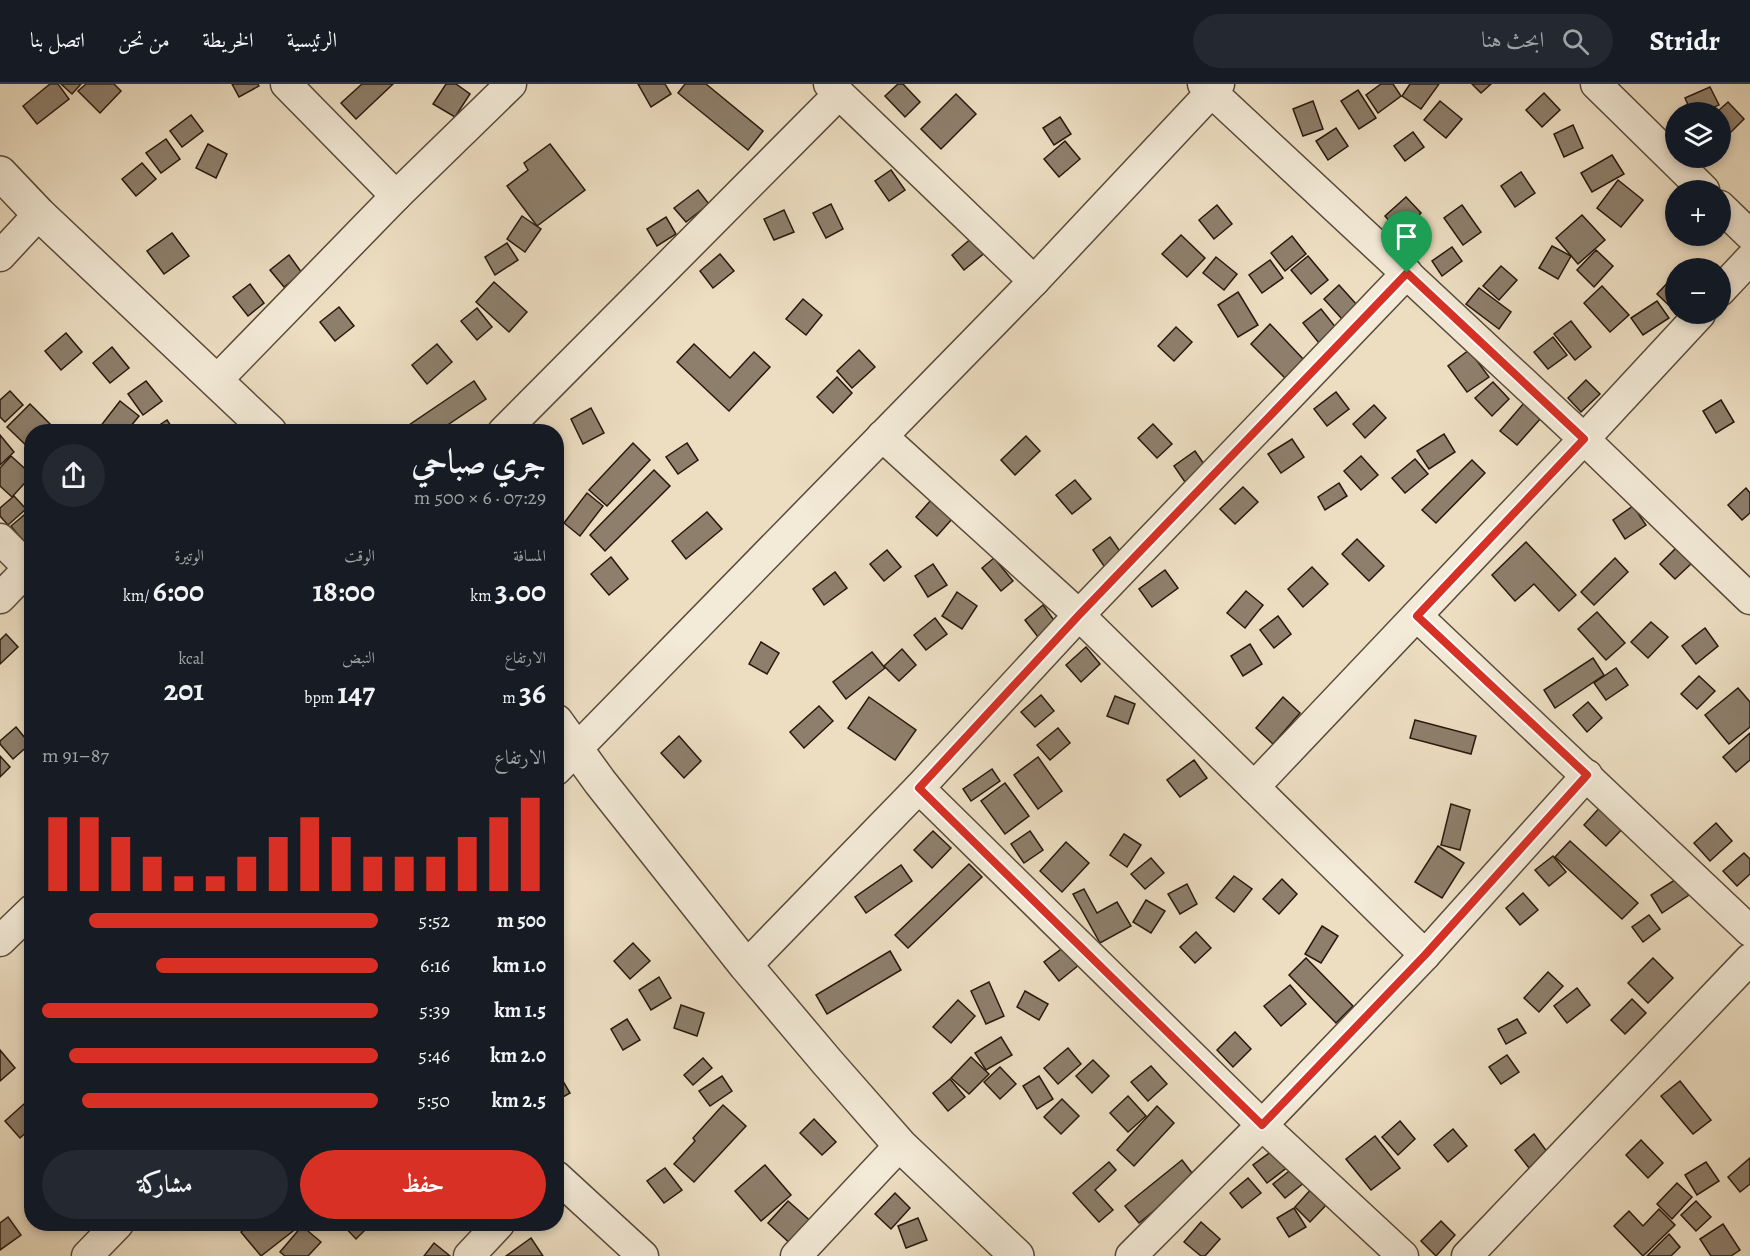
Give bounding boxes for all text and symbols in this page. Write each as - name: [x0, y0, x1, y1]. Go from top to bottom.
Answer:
- search box: [1193, 14, 1613, 68]
- text: Stridr: [1649, 22, 1720, 60]
- text: ابحث هنا: [1481, 25, 1544, 55]
- icon: search: [1559, 25, 1592, 58]
- text: اتصل بنا: [30, 26, 85, 54]
- text: من نحن: [118, 26, 170, 54]
- text: الخريطة: [203, 26, 254, 54]
- text: الرئيسية: [287, 26, 337, 54]
- map controls: [1665, 102, 1731, 324]
- button: layers: [1665, 102, 1731, 168]
- button: +: [1665, 180, 1731, 246]
- pin: [1381, 211, 1432, 273]
- icon: arrive: [1390, 220, 1423, 253]
- button: −: [1665, 258, 1731, 324]
- text: جري صباحي: [411, 439, 546, 484]
- button: share: [42, 444, 105, 507]
- text: 07:29 · 6 × 500 m: [414, 484, 546, 511]
- text: الوتيرة: [174, 545, 204, 567]
- text: الوقت: [344, 545, 375, 567]
- text: المسافة: [513, 545, 546, 567]
- text: 6:00: [153, 571, 204, 611]
- text: 18:00: [313, 571, 375, 611]
- text: 3.00: [495, 571, 546, 611]
- text: /km: [123, 585, 153, 607]
- text: km: [470, 585, 495, 607]
- text: النبض: [342, 647, 375, 669]
- text: الارتفاع: [504, 647, 546, 669]
- text: kcal: [178, 648, 204, 670]
- text: 201: [164, 670, 204, 710]
- text: 147: [337, 673, 375, 713]
- text: 36: [519, 673, 546, 713]
- text: bpm: [304, 687, 337, 709]
- text: m: [503, 687, 519, 709]
- text: 87–91 m: [42, 742, 109, 769]
- text: الارتفاع: [494, 744, 546, 771]
- text: 5:52: [419, 907, 450, 934]
- text: 500 m: [497, 907, 546, 934]
- text: 6:16: [420, 952, 450, 979]
- text: 1.0 km: [493, 952, 546, 979]
- text: 5:39: [419, 997, 450, 1024]
- text: 1.5 km: [494, 997, 546, 1024]
- text: 5:46: [418, 1042, 450, 1069]
- text: 2.0 km: [490, 1042, 546, 1069]
- text: 5:50: [417, 1087, 450, 1114]
- text: 2.5 km: [492, 1087, 546, 1114]
- button: مشاركة: [42, 1150, 288, 1219]
- button: حفظ: [300, 1150, 546, 1219]

